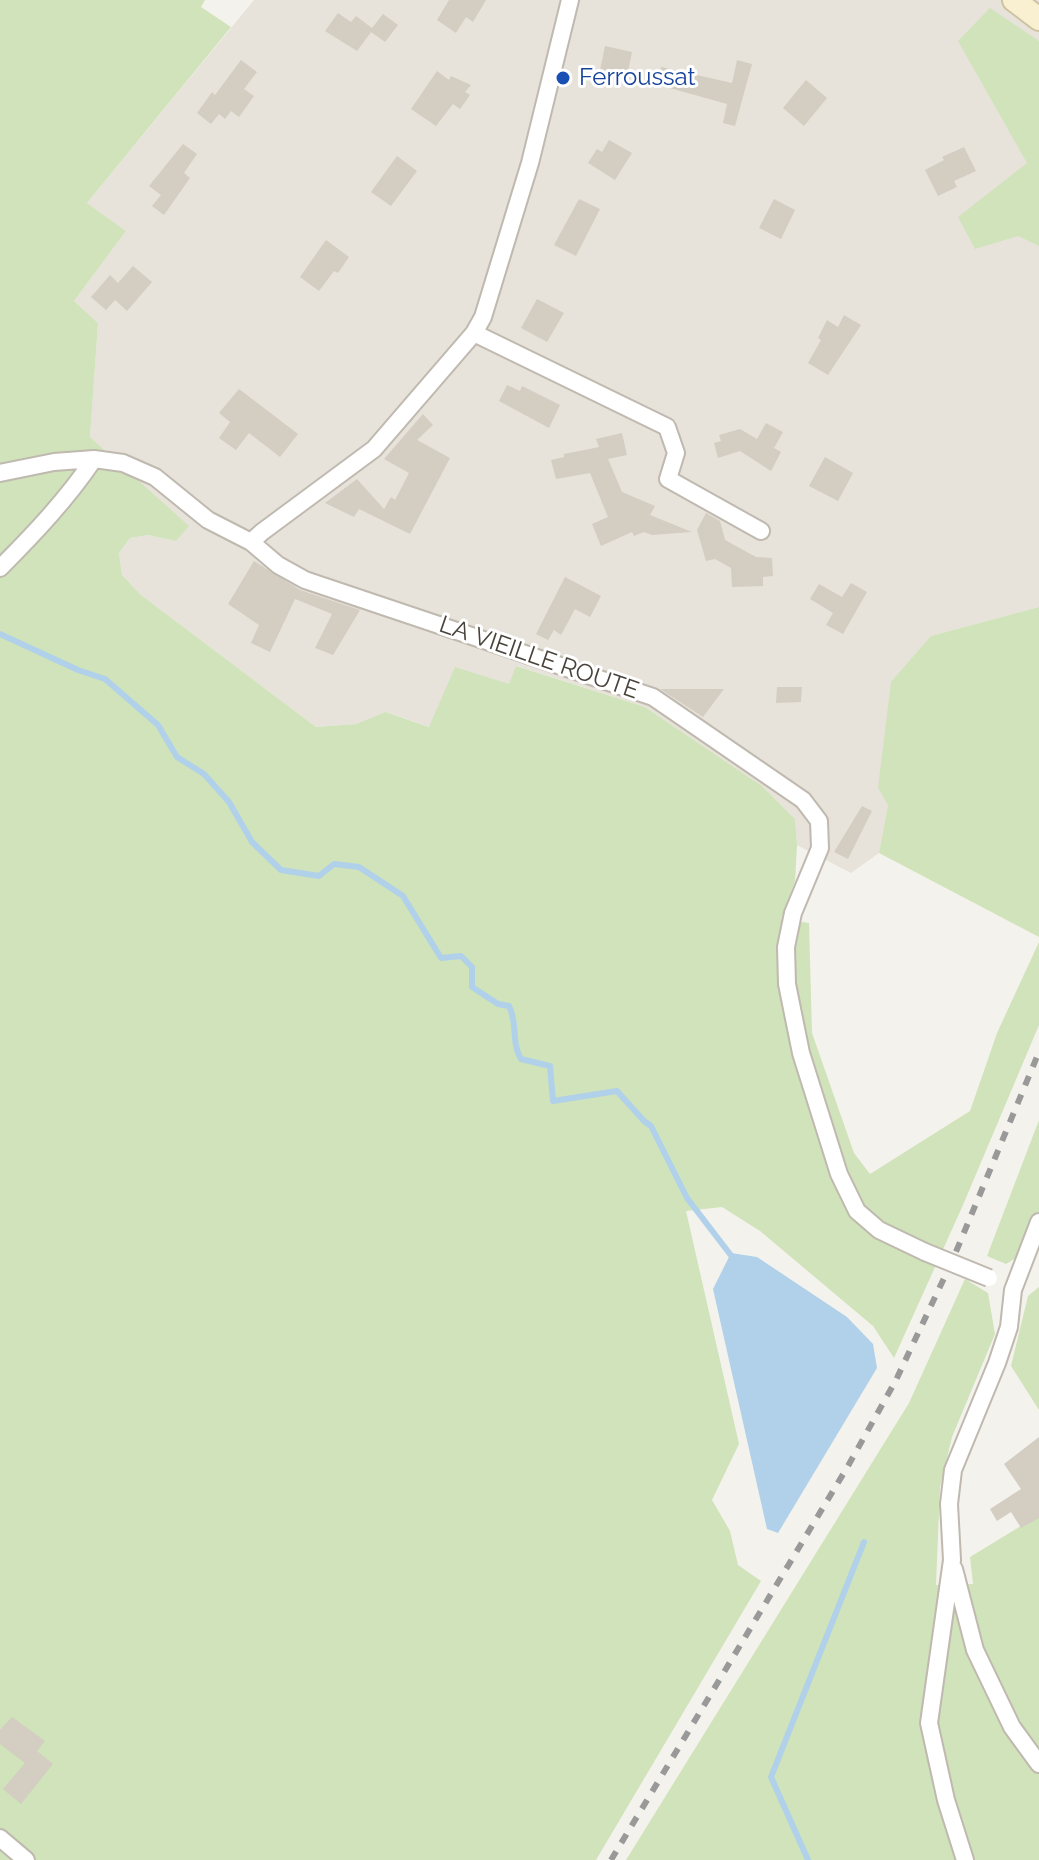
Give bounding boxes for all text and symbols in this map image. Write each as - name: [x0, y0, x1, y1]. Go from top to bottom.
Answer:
- place label: Ferroussat: [579, 64, 696, 92]
- marker: Ferroussat: [554, 69, 572, 87]
- street label: LA VIEILLE ROUTE: [436, 610, 642, 706]

